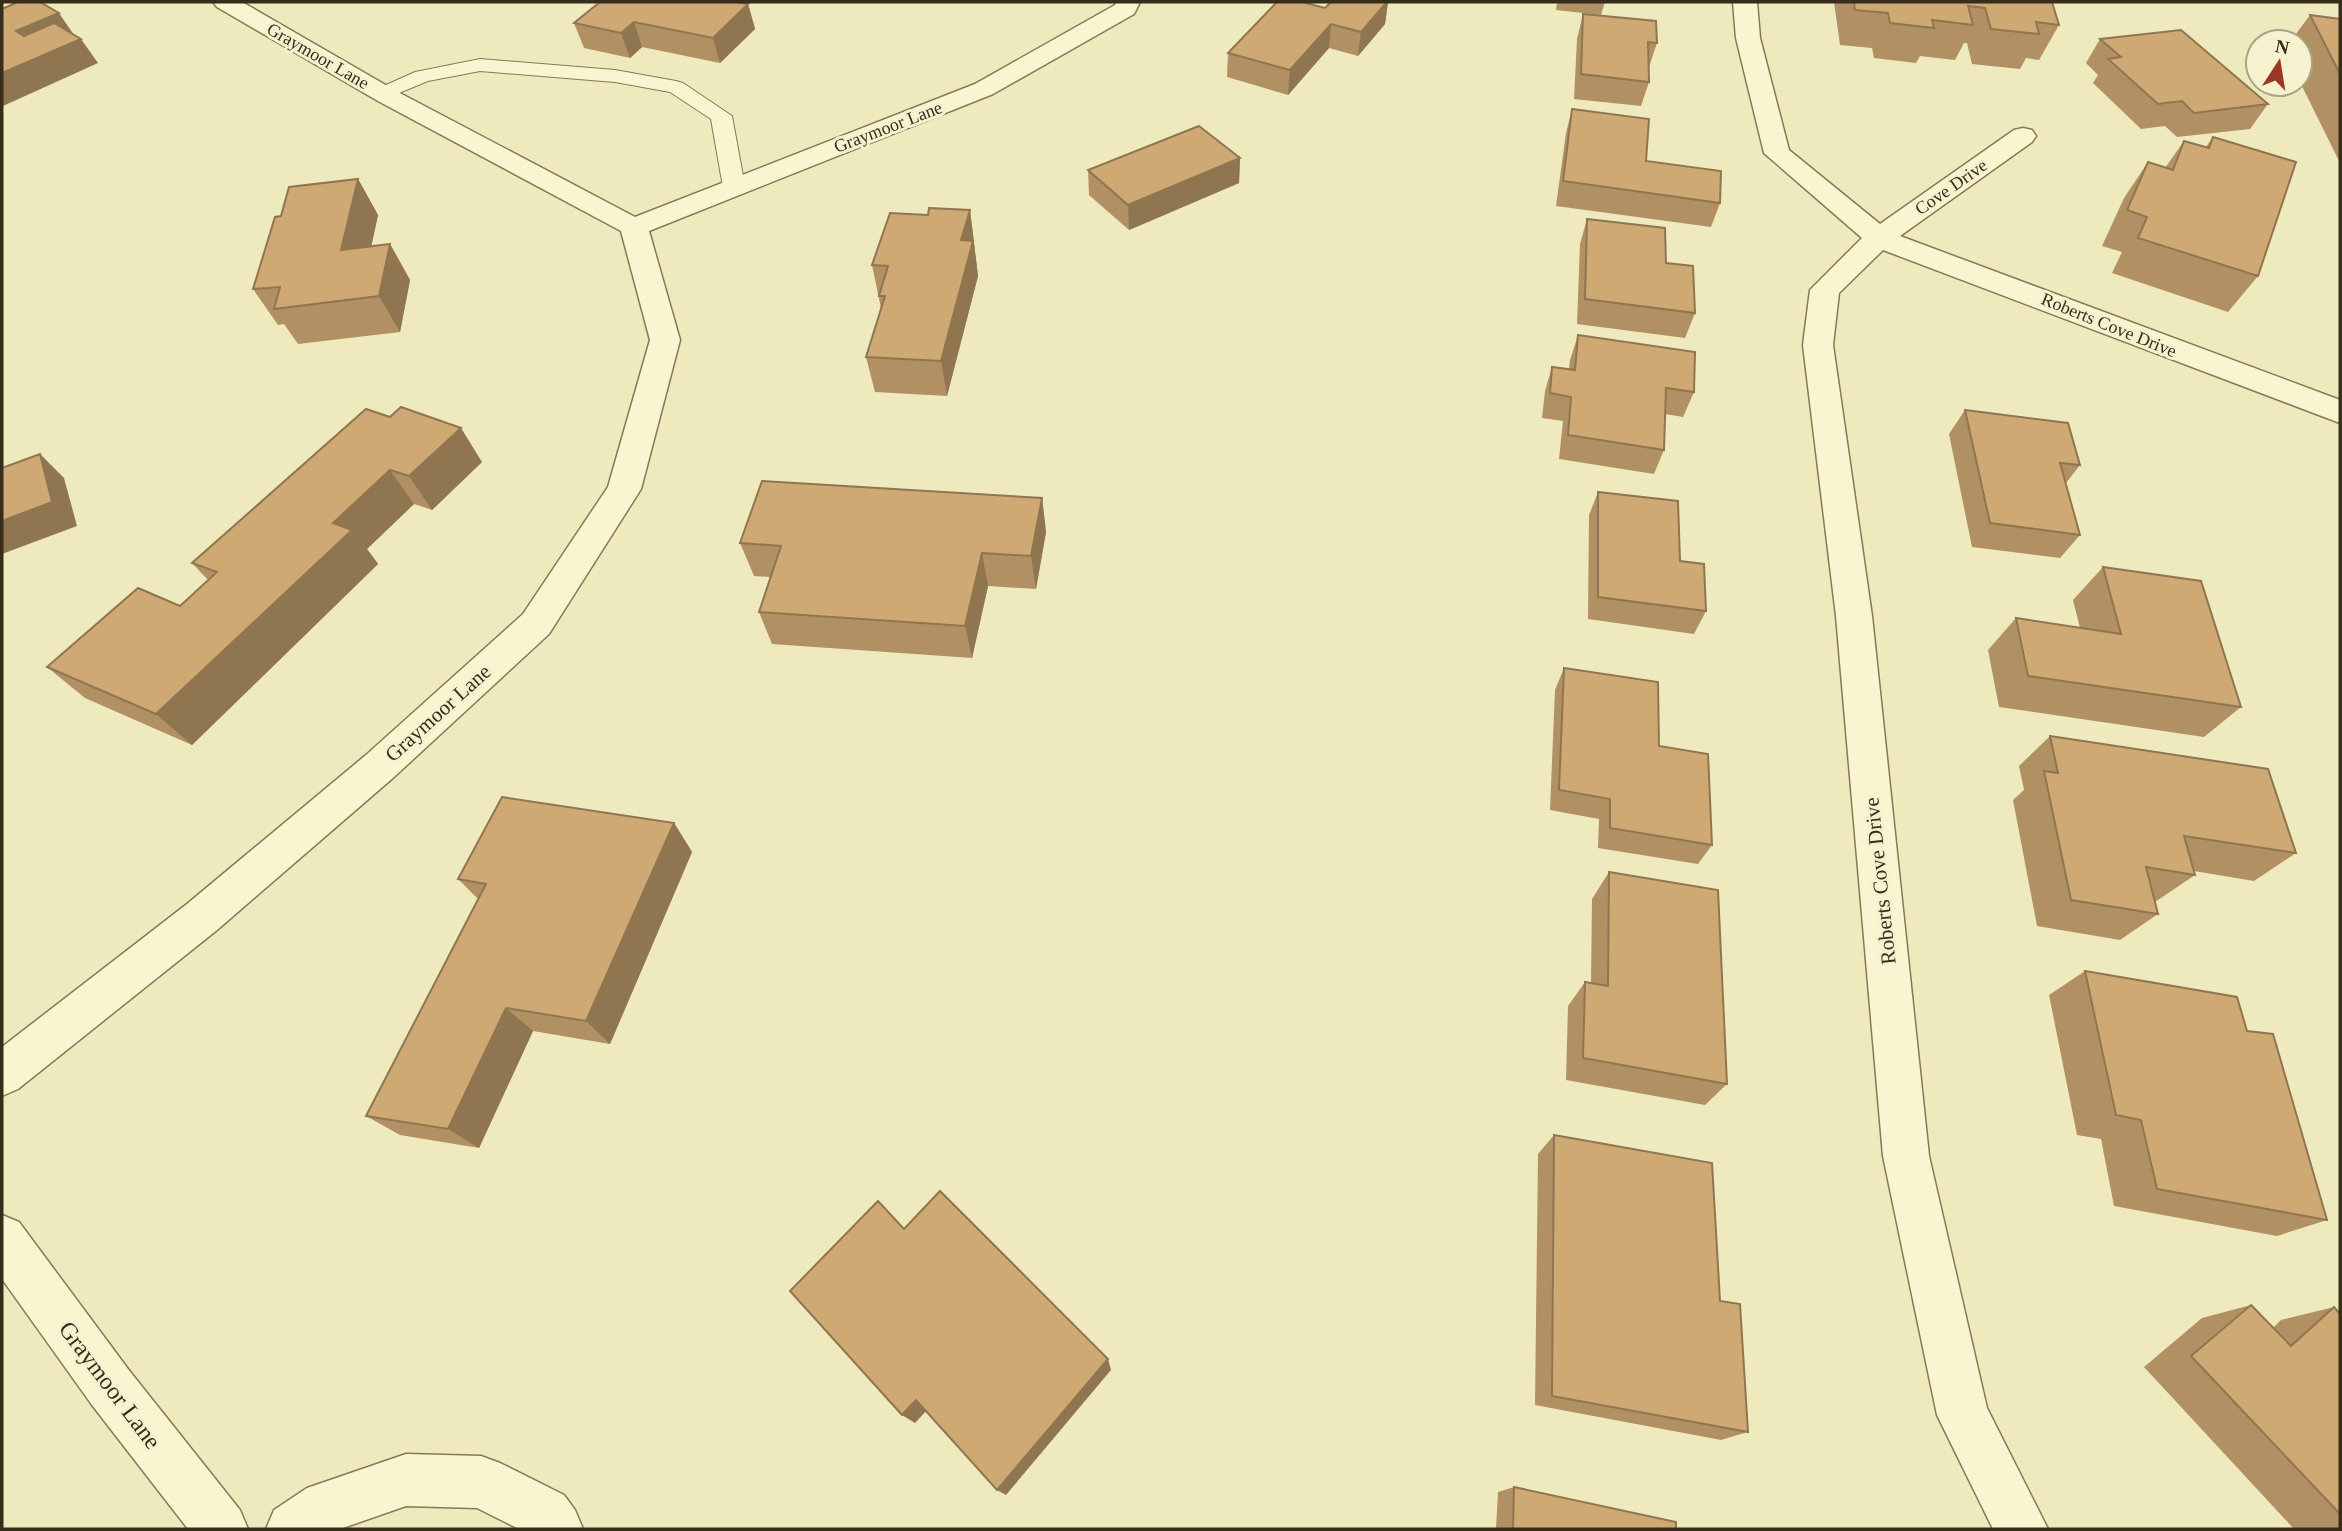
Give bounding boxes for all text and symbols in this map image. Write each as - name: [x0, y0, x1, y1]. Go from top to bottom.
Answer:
- street label: Graymoor Lane: [263, 19, 373, 93]
- north arrow: [2244, 28, 2314, 98]
- text: N: [2274, 35, 2292, 59]
- street label: Graymoor Lane: [831, 97, 945, 157]
- street label: Cove Drive: [1911, 155, 1991, 219]
- street label: Roberts Cove Drive: [2039, 289, 2179, 361]
- street label: Graymoor Lane: [380, 659, 496, 767]
- street label: Roberts Cove Drive: [1859, 796, 1901, 966]
- street label: Graymoor Lane: [54, 1316, 166, 1454]

